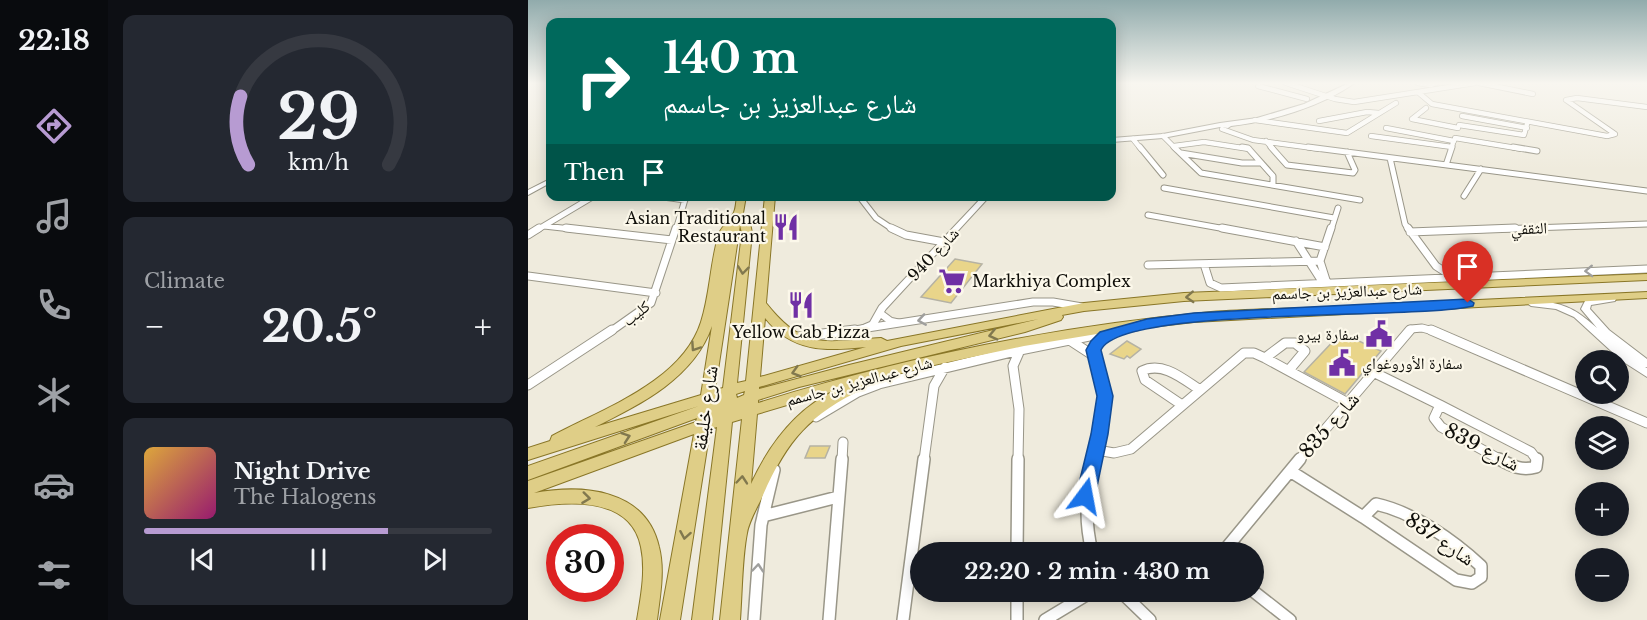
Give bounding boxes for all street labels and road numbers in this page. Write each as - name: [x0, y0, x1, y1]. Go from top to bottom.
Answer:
- street label: الثقفي: [1510, 217, 1548, 242]
- street label: شارع 940: [903, 223, 964, 286]
- street label: شارع عبدالعزيز بن جاسمم: [1272, 278, 1423, 305]
- street label: كليب: [618, 296, 654, 330]
- street label: شارع عبدالعزيز بن جاسمم: [784, 352, 934, 411]
- street label: شارع خليفة: [687, 364, 724, 452]
- street label: شارع 835: [1294, 387, 1365, 464]
- street label: شارع 839: [1440, 418, 1524, 477]
- street label: شارع 837: [1400, 507, 1479, 572]

